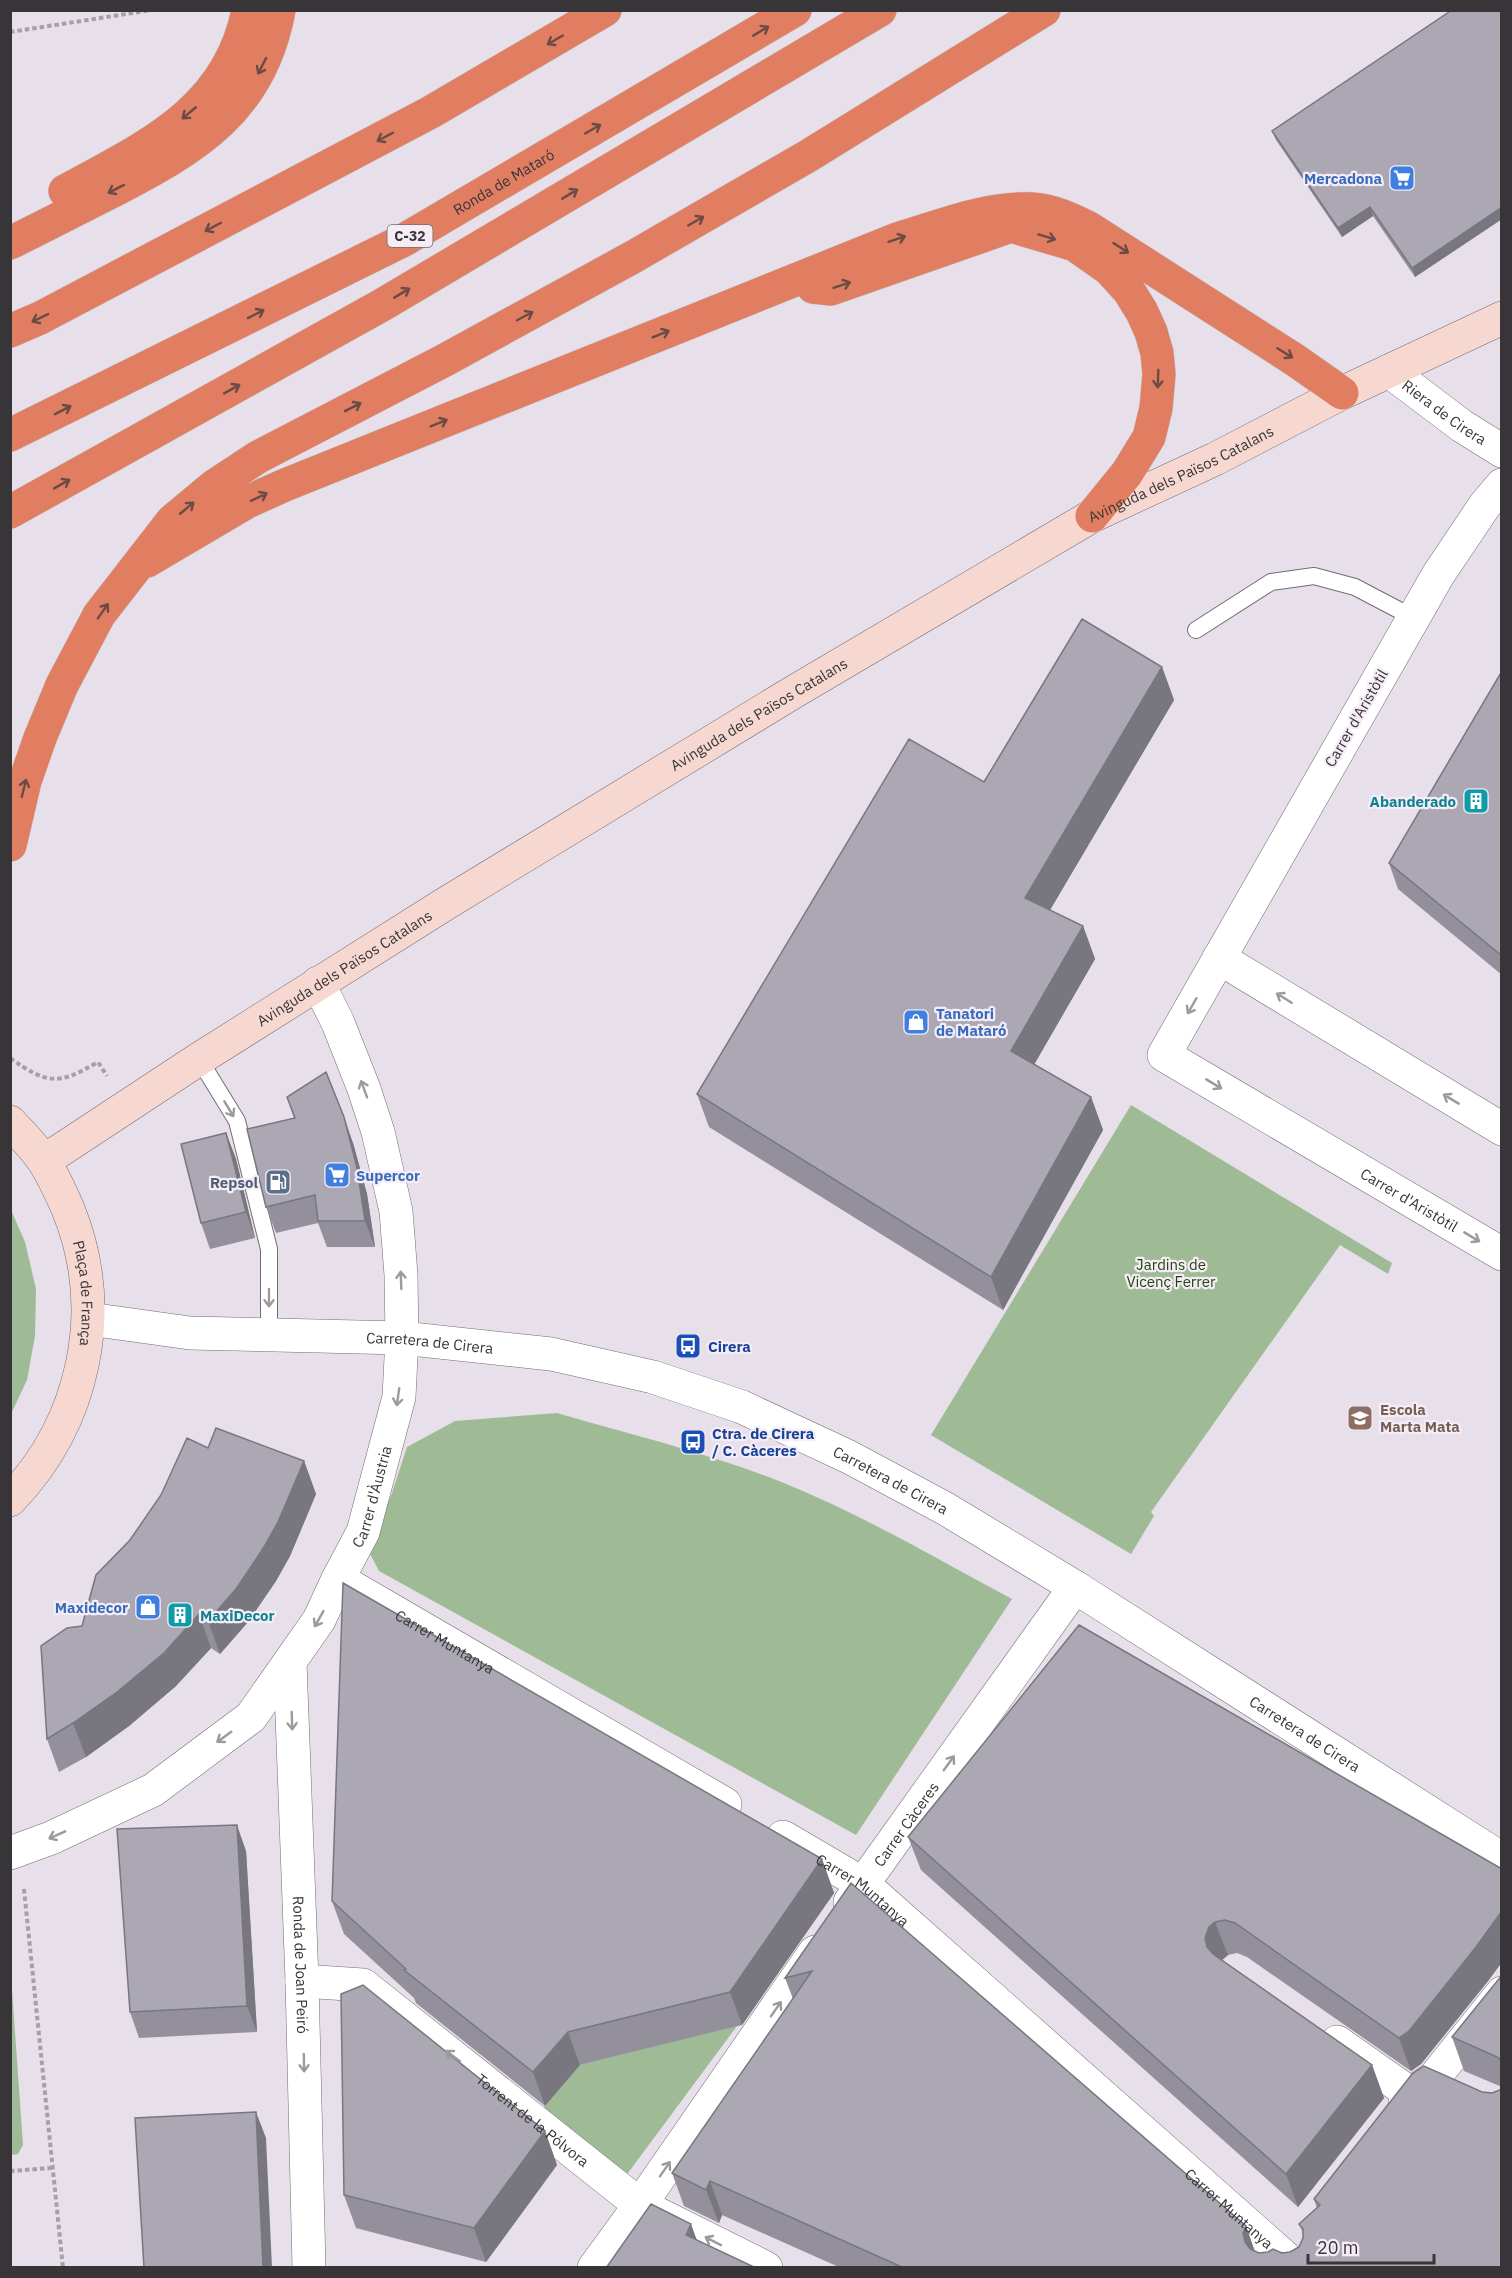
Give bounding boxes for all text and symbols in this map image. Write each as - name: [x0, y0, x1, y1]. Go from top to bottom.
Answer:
- one-way arrow: [753, 25, 770, 37]
- one-way arrow: [547, 34, 564, 46]
- one-way arrow: [255, 57, 267, 75]
- one-way arrow: [181, 107, 197, 120]
- one-way arrow: [584, 123, 601, 135]
- one-way arrow: [377, 131, 395, 143]
- street label: Ronda de Mataró: [449, 144, 558, 219]
- supermarket icon: Mercadona: [1387, 163, 1417, 193]
- place label: Mercadona: [1304, 169, 1382, 188]
- one-way arrow: [107, 184, 125, 196]
- one-way arrow: [561, 187, 578, 199]
- one-way arrow: [687, 215, 704, 227]
- one-way arrow: [204, 222, 222, 233]
- road number: C-32: [388, 225, 432, 247]
- one-way arrow: [1037, 232, 1056, 243]
- one-way arrow: [888, 233, 906, 244]
- one-way arrow: [1112, 242, 1128, 254]
- one-way arrow: [832, 279, 851, 290]
- one-way arrow: [393, 287, 410, 299]
- one-way arrow: [247, 307, 265, 319]
- one-way arrow: [516, 310, 534, 321]
- one-way arrow: [31, 312, 49, 324]
- one-way arrow: [651, 328, 669, 339]
- one-way arrow: [1276, 348, 1293, 360]
- one-way arrow: [1152, 368, 1164, 388]
- street label: Riera de Cirera: [1399, 375, 1490, 449]
- one-way arrow: [223, 382, 240, 394]
- one-way arrow: [344, 400, 362, 412]
- one-way arrow: [54, 404, 72, 416]
- one-way arrow: [430, 417, 448, 428]
- street label: Avinguda dels Països Catalans: [1085, 421, 1277, 526]
- one-way arrow: [52, 478, 70, 489]
- one-way arrow: [249, 490, 267, 502]
- one-way arrow: [179, 501, 194, 515]
- one-way arrow: [97, 603, 109, 619]
- street label: Avinguda dels Països Catalans: [666, 653, 850, 774]
- street label: Carrer d'Aristòtil: [1320, 666, 1392, 770]
- one-way arrow: [18, 779, 30, 798]
- building icon: Abanderado: [1461, 786, 1491, 816]
- place label: Abanderado: [1370, 792, 1456, 811]
- street label: Avinguda dels Països Catalans: [253, 905, 435, 1030]
- one-way arrow: [1276, 992, 1293, 1004]
- one-way arrow: [1185, 997, 1197, 1014]
- place label: Tanatori de Mataró: [936, 1004, 1007, 1040]
- shop icon: Tanatori de Mataró: [901, 1007, 931, 1037]
- one-way arrow: [1205, 1079, 1222, 1091]
- one-way arrow: [358, 1081, 369, 1099]
- one-way arrow: [1443, 1092, 1460, 1104]
- one-way arrow: [224, 1100, 236, 1117]
- supermarket icon: Supercor: [322, 1160, 352, 1190]
- street label: Carrer d'Aristòtil: [1357, 1163, 1462, 1236]
- place label: Supercor: [356, 1166, 420, 1185]
- fuel station icon: Repsol: [263, 1167, 293, 1197]
- place label: Repsol: [210, 1173, 258, 1192]
- one-way arrow: [1463, 1231, 1480, 1243]
- street label: Plaça de França: [69, 1238, 97, 1347]
- park label: Jardins de Vicenç Ferrer: [1126, 1255, 1216, 1291]
- one-way arrow: [395, 1270, 407, 1290]
- one-way arrow: [263, 1287, 275, 1307]
- street label: Carretera de Cirera: [366, 1328, 494, 1357]
- bus stop icon: Cirera: [673, 1331, 703, 1361]
- place label: Cirera: [708, 1337, 751, 1356]
- one-way arrow: [393, 1386, 404, 1406]
- place label: Escola Marta Mata: [1380, 1400, 1460, 1436]
- school or university icon: Escola Marta Mata: [1345, 1403, 1375, 1433]
- place label: Ctra. de Cirera / C. Càceres: [712, 1424, 815, 1460]
- bus stop icon: Ctra. de Cirera / C. Càceres: [678, 1427, 708, 1457]
- street label: Carretera de Cirera: [830, 1441, 952, 1518]
- street label: Carrer d'Àustria: [347, 1443, 395, 1551]
- shop icon: Maxidecor: [133, 1592, 163, 1622]
- place label: Maxidecor: [55, 1598, 128, 1617]
- building icon: MaxiDecor: [165, 1600, 195, 1630]
- street label: Carrer Muntanya: [392, 1605, 498, 1678]
- place label: MaxiDecor: [200, 1606, 275, 1625]
- one-way arrow: [313, 1609, 324, 1627]
- street label: Carretera de Cirera: [1246, 1691, 1364, 1776]
- one-way arrow: [286, 1710, 298, 1730]
- one-way arrow: [217, 1731, 233, 1743]
- one-way arrow: [943, 1756, 955, 1772]
- street label: Carrer Càceres: [869, 1778, 942, 1870]
- one-way arrow: [48, 1830, 66, 1841]
- street label: Carrer Muntanya: [813, 1849, 914, 1930]
- street label: Ronda de Joan Peiró: [289, 1896, 313, 2034]
- one-way arrow: [770, 2001, 782, 2017]
- one-way arrow: [445, 2050, 461, 2063]
- one-way arrow: [298, 2052, 310, 2072]
- street label: Torrent de la Pólvora: [472, 2069, 593, 2171]
- one-way arrow: [659, 2161, 671, 2178]
- street label: Carrer Muntanya: [1181, 2164, 1278, 2252]
- scale bar: [1308, 2227, 1434, 2265]
- one-way arrow: [705, 2235, 723, 2247]
- text: 20 m: [1317, 2236, 1359, 2259]

